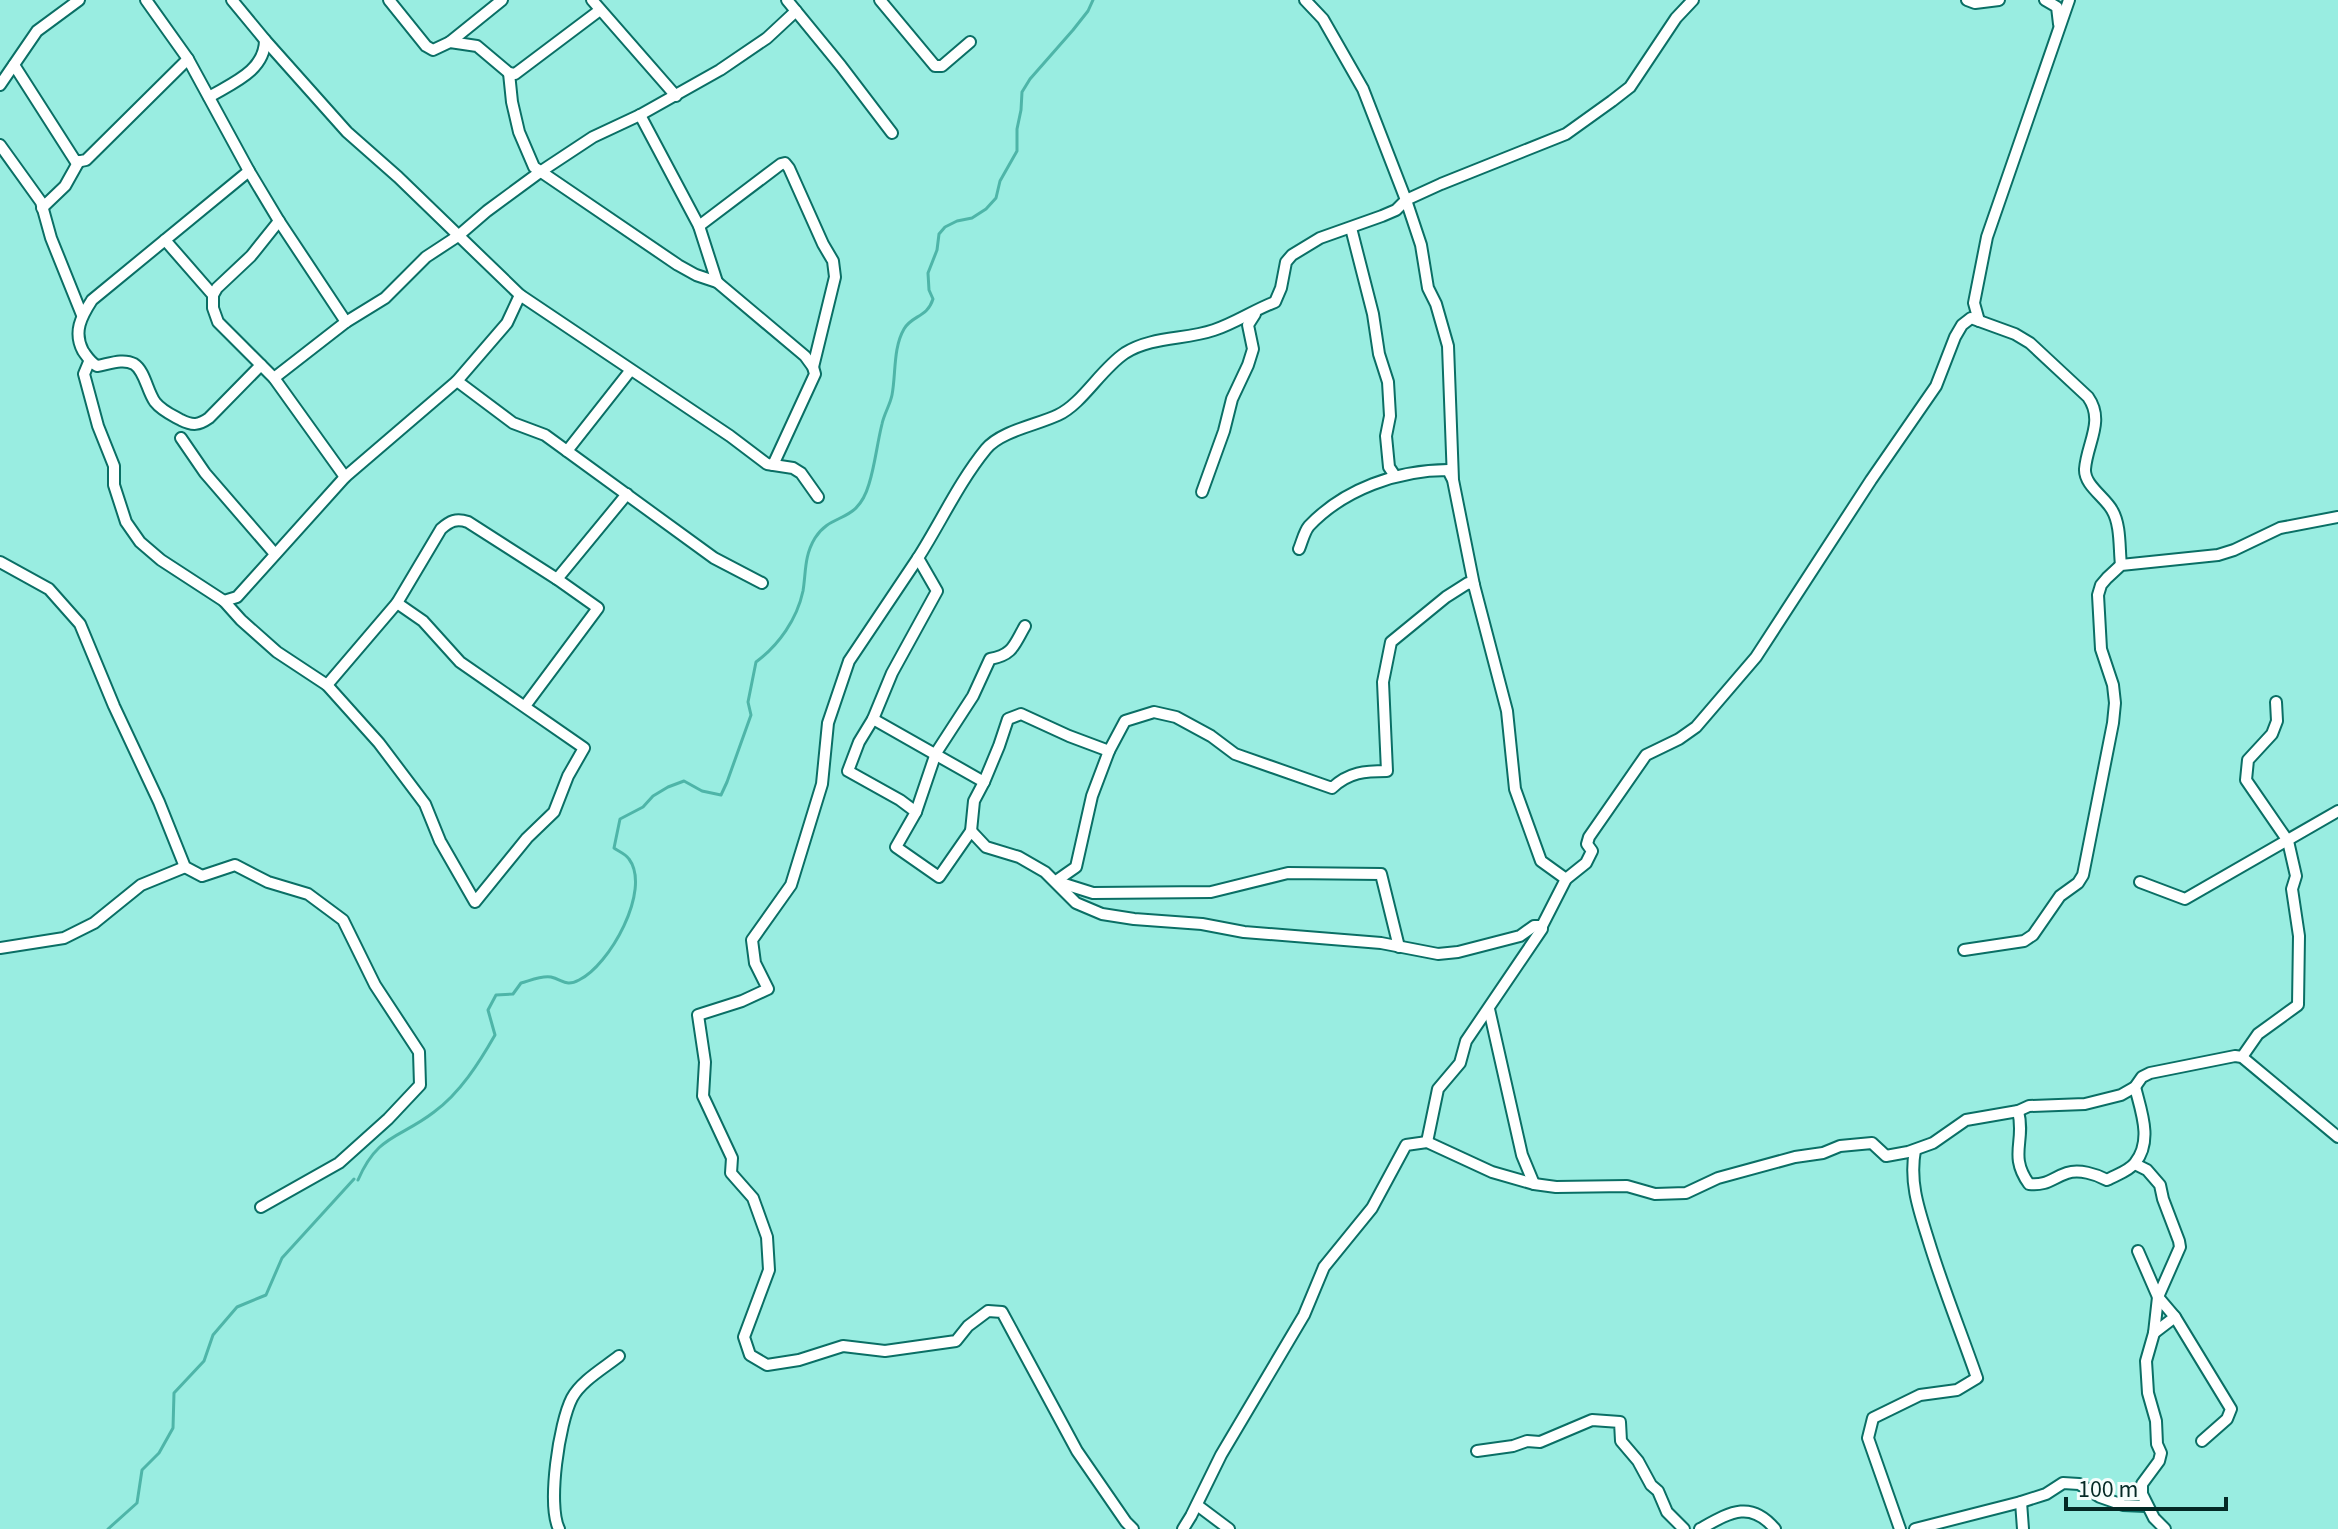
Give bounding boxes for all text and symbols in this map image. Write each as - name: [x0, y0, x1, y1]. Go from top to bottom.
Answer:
- scale bar: [2066, 1461, 2226, 1511]
- text: 100 m: [2078, 1472, 2138, 1507]

